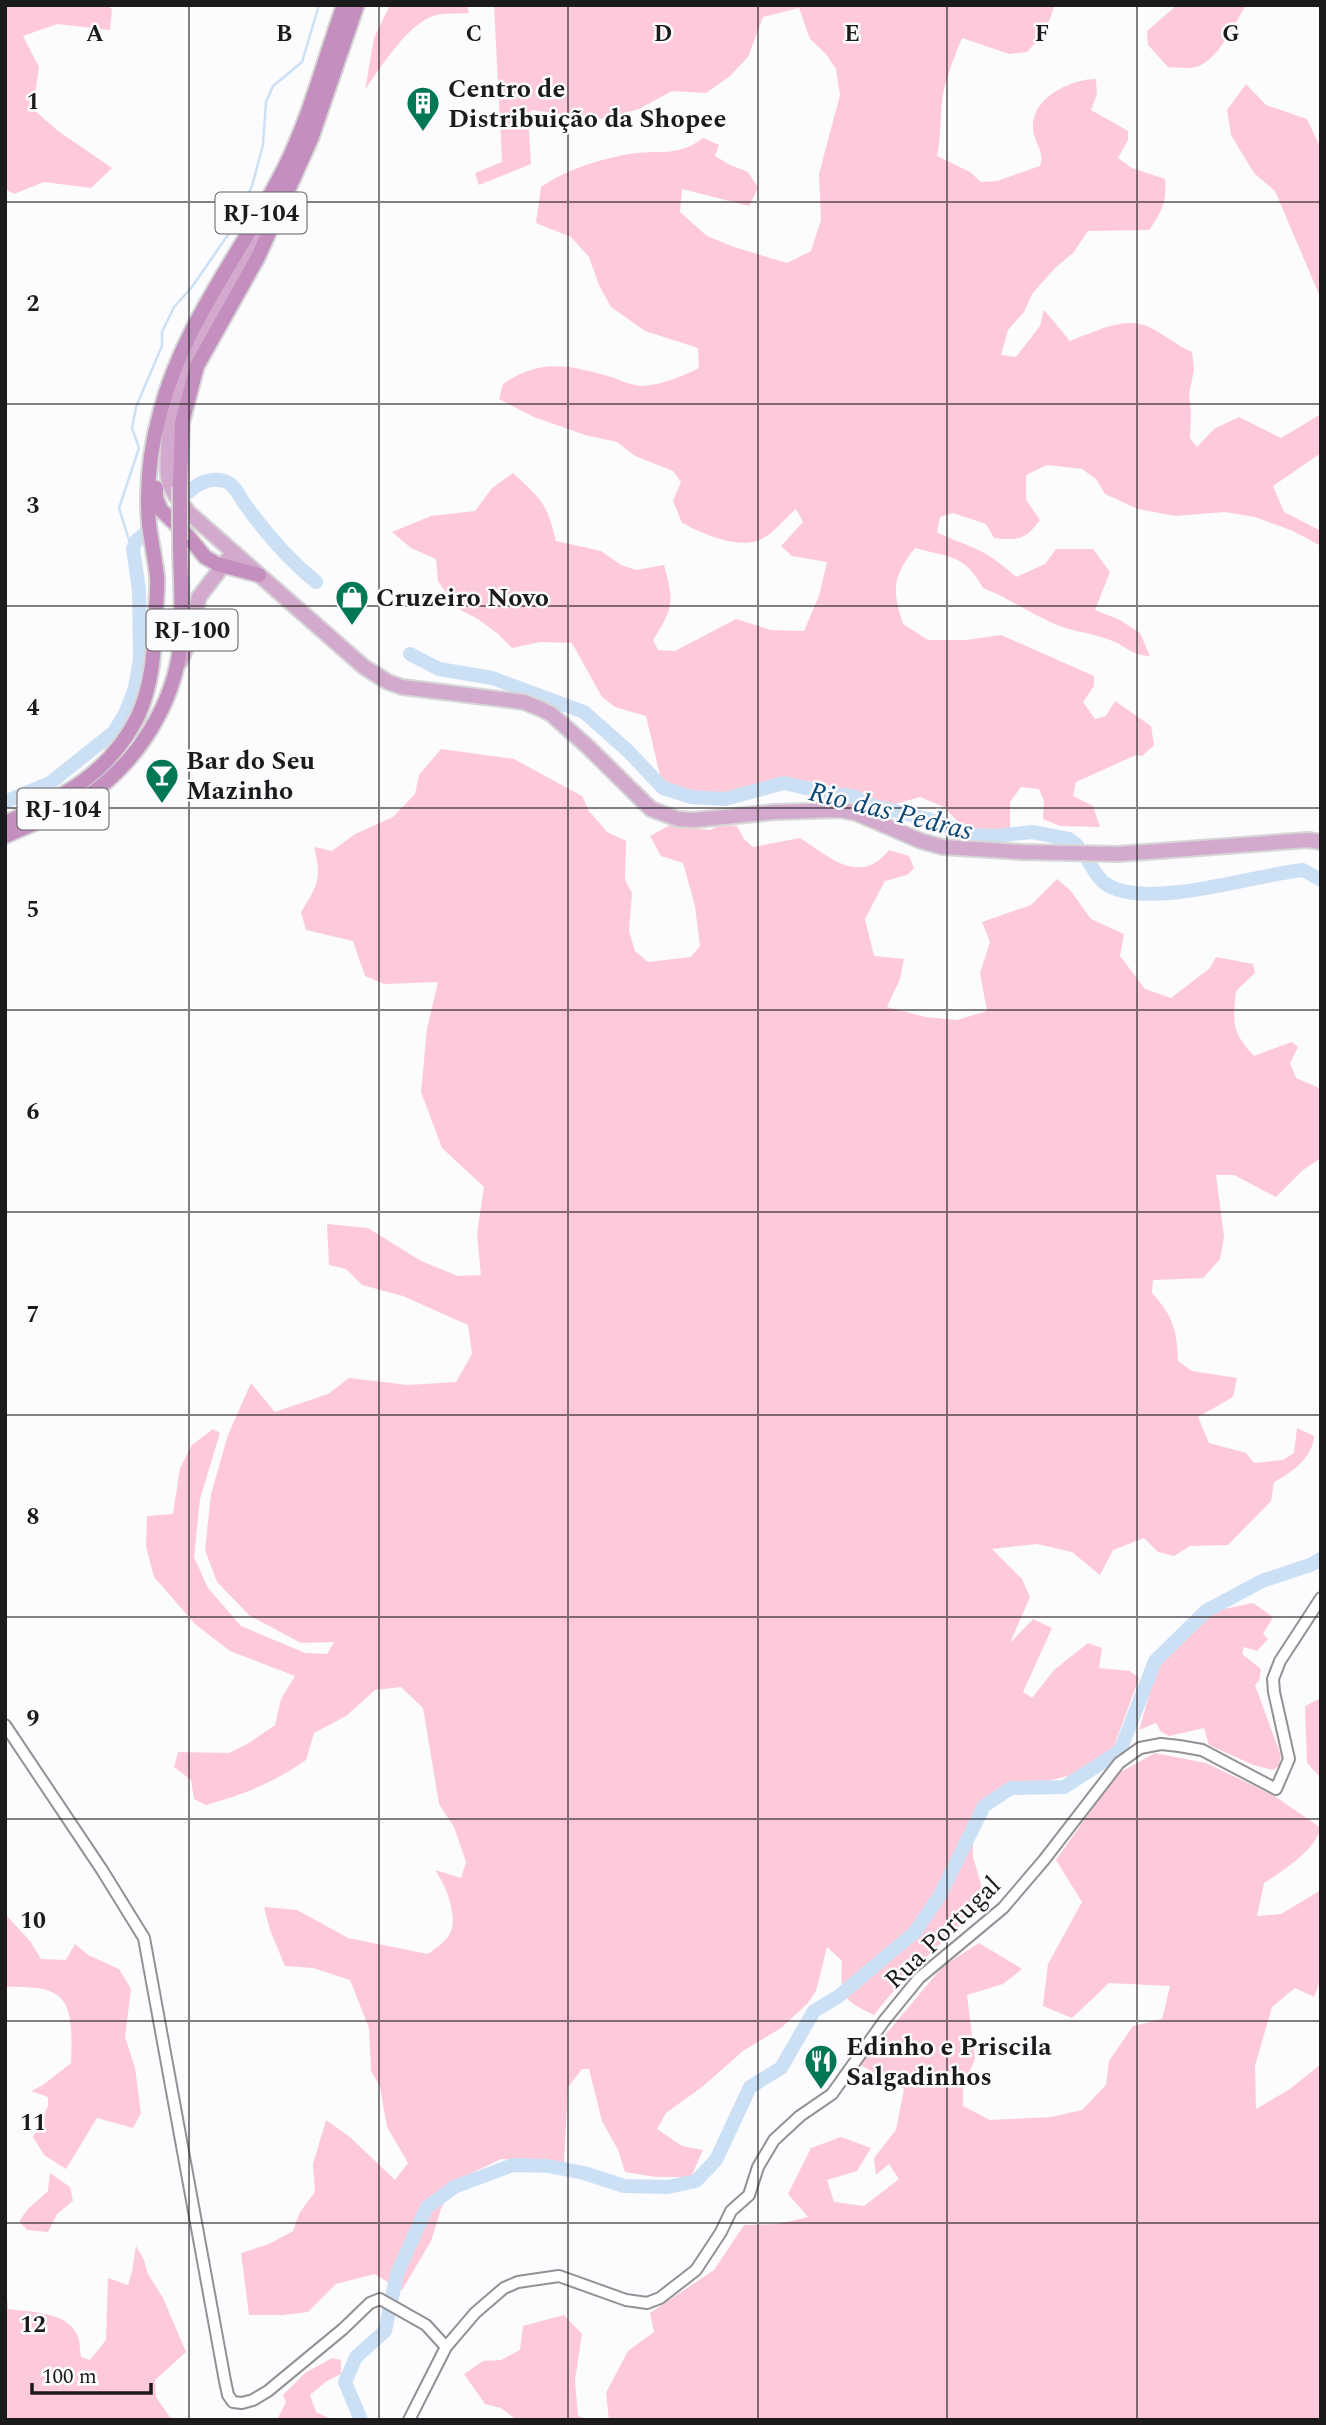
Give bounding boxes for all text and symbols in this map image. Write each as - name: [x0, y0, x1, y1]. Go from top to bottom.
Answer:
- text: A: [86, 17, 104, 52]
- text: B: [276, 17, 292, 52]
- text: C: [466, 17, 482, 52]
- text: D: [654, 17, 672, 52]
- text: E: [844, 17, 860, 52]
- text: F: [1035, 17, 1049, 52]
- text: G: [1222, 17, 1240, 52]
- place label: Centro de Distribuição da Shopee: [448, 69, 726, 139]
- building icon: Centro de Distribuição da Shopee: [404, 84, 442, 133]
- text: 1: [27, 85, 39, 120]
- road number: RJ-104: [216, 192, 306, 233]
- text: 2: [27, 287, 40, 322]
- text: 3: [27, 489, 40, 524]
- shop icon: Cruzeiro Novo: [333, 578, 371, 627]
- place label: Cruzeiro Novo: [376, 578, 549, 618]
- road number: RJ-100: [146, 610, 238, 650]
- text: 4: [27, 691, 40, 726]
- place label: Bar do Seu Mazinho: [186, 741, 315, 811]
- bar icon: Bar do Seu Mazinho: [143, 756, 181, 805]
- water label: Rio das Pedras: [804, 770, 977, 853]
- road number: RJ-104: [18, 788, 108, 830]
- text: 5: [27, 893, 39, 928]
- text: 6: [27, 1095, 40, 1130]
- text: 7: [27, 1298, 39, 1333]
- text: 8: [27, 1500, 39, 1535]
- text: 9: [27, 1702, 40, 1737]
- street label: Rua Portugal: [875, 1866, 1010, 1999]
- text: 10: [20, 1904, 46, 1939]
- place label: Edinho e Priscila Salgadinhos: [846, 2027, 1052, 2097]
- restaurant icon: Edinho e Priscila Salgadinhos: [802, 2042, 840, 2091]
- text: 11: [20, 2106, 46, 2141]
- text: 12: [20, 2308, 46, 2343]
- scale bar: [32, 2352, 150, 2396]
- text: 100 m: [42, 2361, 97, 2393]

